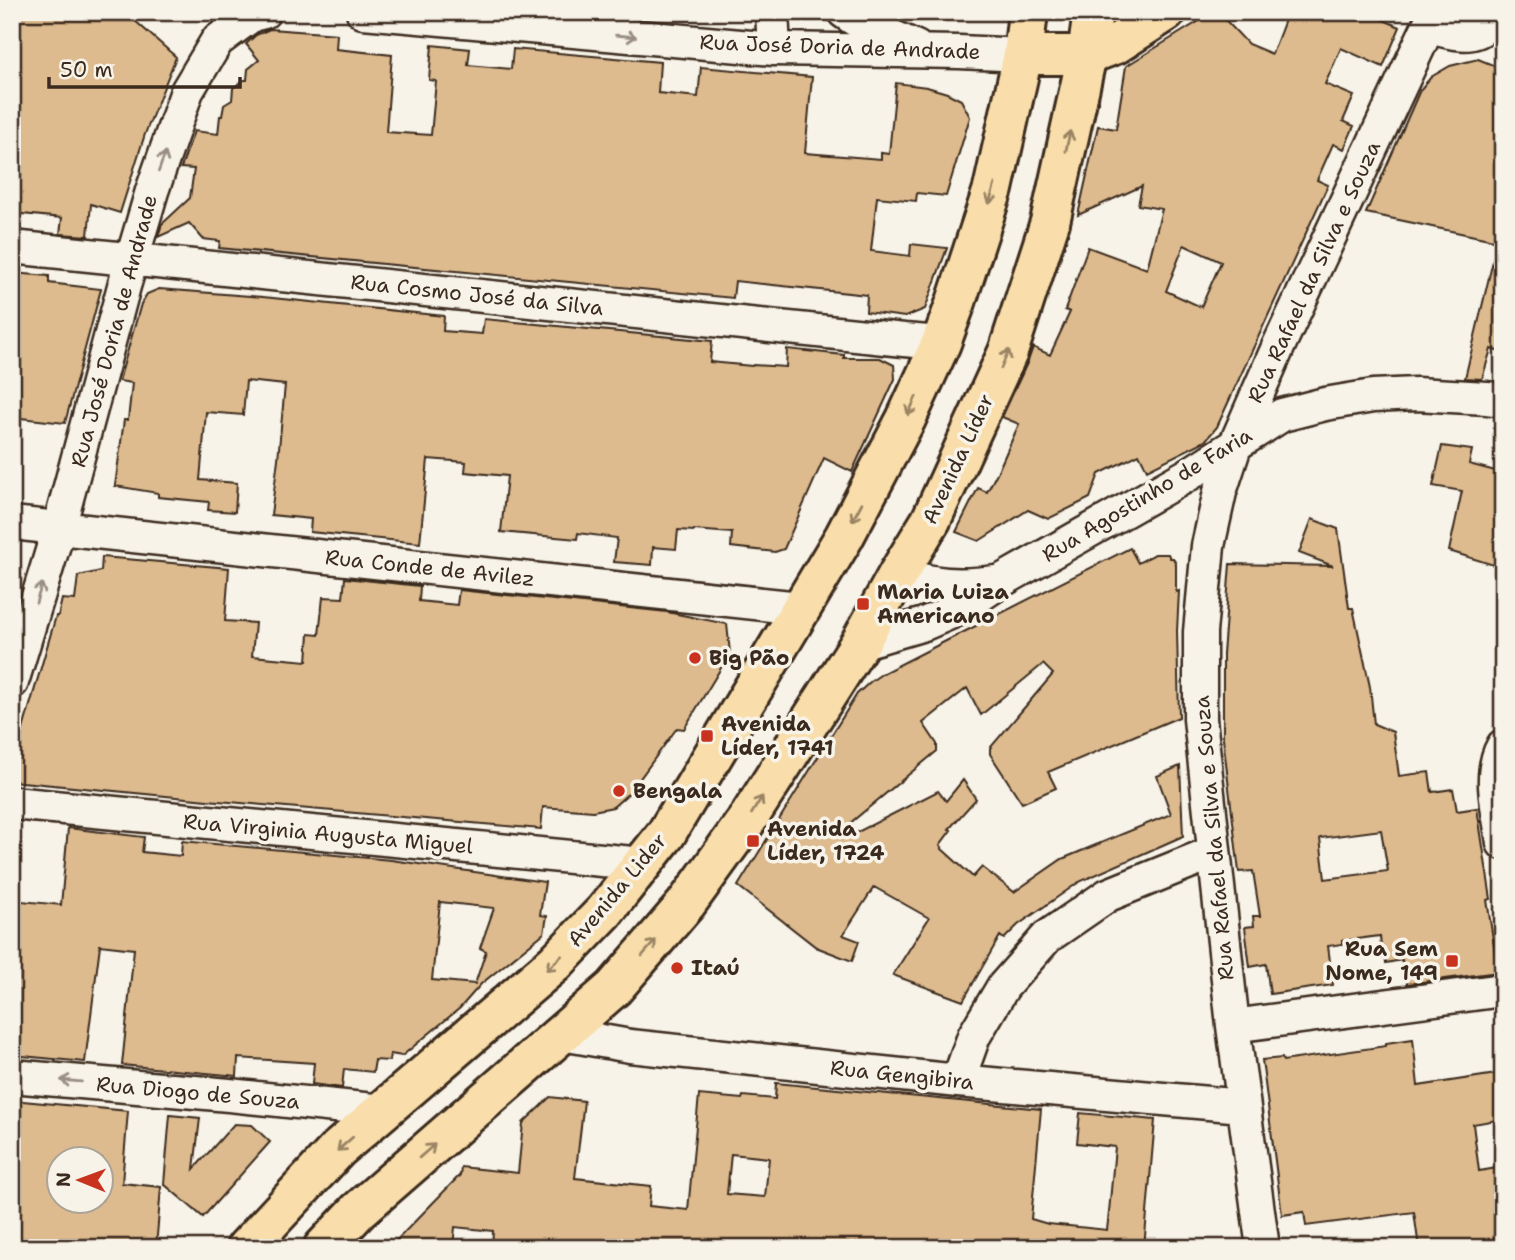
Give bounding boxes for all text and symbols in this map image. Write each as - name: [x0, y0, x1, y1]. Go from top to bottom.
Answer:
- street label: Rua José Doria de Andrade: [699, 28, 981, 66]
- one-way arrow: [615, 30, 637, 43]
- scale bar: [49, 46, 240, 90]
- text: 50 m: [60, 56, 113, 84]
- one-way arrow: [1061, 130, 1075, 153]
- street label: Rua Rafael da Silva e Souza: [1241, 137, 1387, 407]
- one-way arrow: [157, 152, 169, 174]
- one-way arrow: [984, 182, 997, 204]
- street label: Rua José Doria de Andrade: [64, 192, 164, 470]
- street label: Rua Cosmo José da Silva: [349, 268, 605, 322]
- one-way arrow: [999, 349, 1012, 371]
- street label: Avenida Líder: [916, 389, 1000, 529]
- one-way arrow: [905, 395, 918, 416]
- street label: Rua Agostinho de Faria: [1037, 421, 1257, 569]
- one-way arrow: [850, 501, 864, 522]
- street label: Rua Conde de Avilez: [324, 543, 536, 593]
- place label: Maria Luiza Americano: [877, 578, 1010, 630]
- one-way arrow: [34, 582, 47, 604]
- marker: Maria Luiza Americano: [855, 596, 871, 612]
- place label: Big Pão: [709, 644, 789, 672]
- marker: Big Pão: [687, 650, 703, 666]
- street label: Rua Rafael da Silva e Souza: [1188, 694, 1240, 982]
- place label: Avenida Líder, 1741: [721, 710, 834, 762]
- marker: Avenida Líder, 1741: [699, 728, 715, 744]
- place label: Bengala: [633, 777, 723, 805]
- marker: Bengala: [611, 783, 627, 799]
- one-way arrow: [751, 795, 765, 815]
- street label: Rua Virginia Augusta Miguel: [182, 807, 475, 861]
- place label: Avenida Líder, 1724: [767, 815, 885, 867]
- street label: Avenida Lider: [561, 827, 673, 953]
- marker: Avenida Líder, 1724: [745, 833, 761, 849]
- place label: Rua Sem Nome, 149: [1325, 935, 1438, 987]
- one-way arrow: [641, 940, 657, 958]
- marker: Rua Sem Nome, 149: [1444, 953, 1460, 969]
- place label: Itaú: [691, 954, 740, 982]
- one-way arrow: [546, 955, 563, 972]
- marker: Itaú: [669, 960, 685, 976]
- street label: Rua Gengibira: [829, 1054, 975, 1096]
- street label: Rua Diogo de Souza: [95, 1070, 301, 1116]
- one-way arrow: [60, 1074, 83, 1087]
- one-way arrow: [336, 1136, 354, 1152]
- one-way arrow: [417, 1143, 435, 1159]
- north arrow: [46, 1144, 116, 1214]
- text: N: [51, 1172, 76, 1187]

